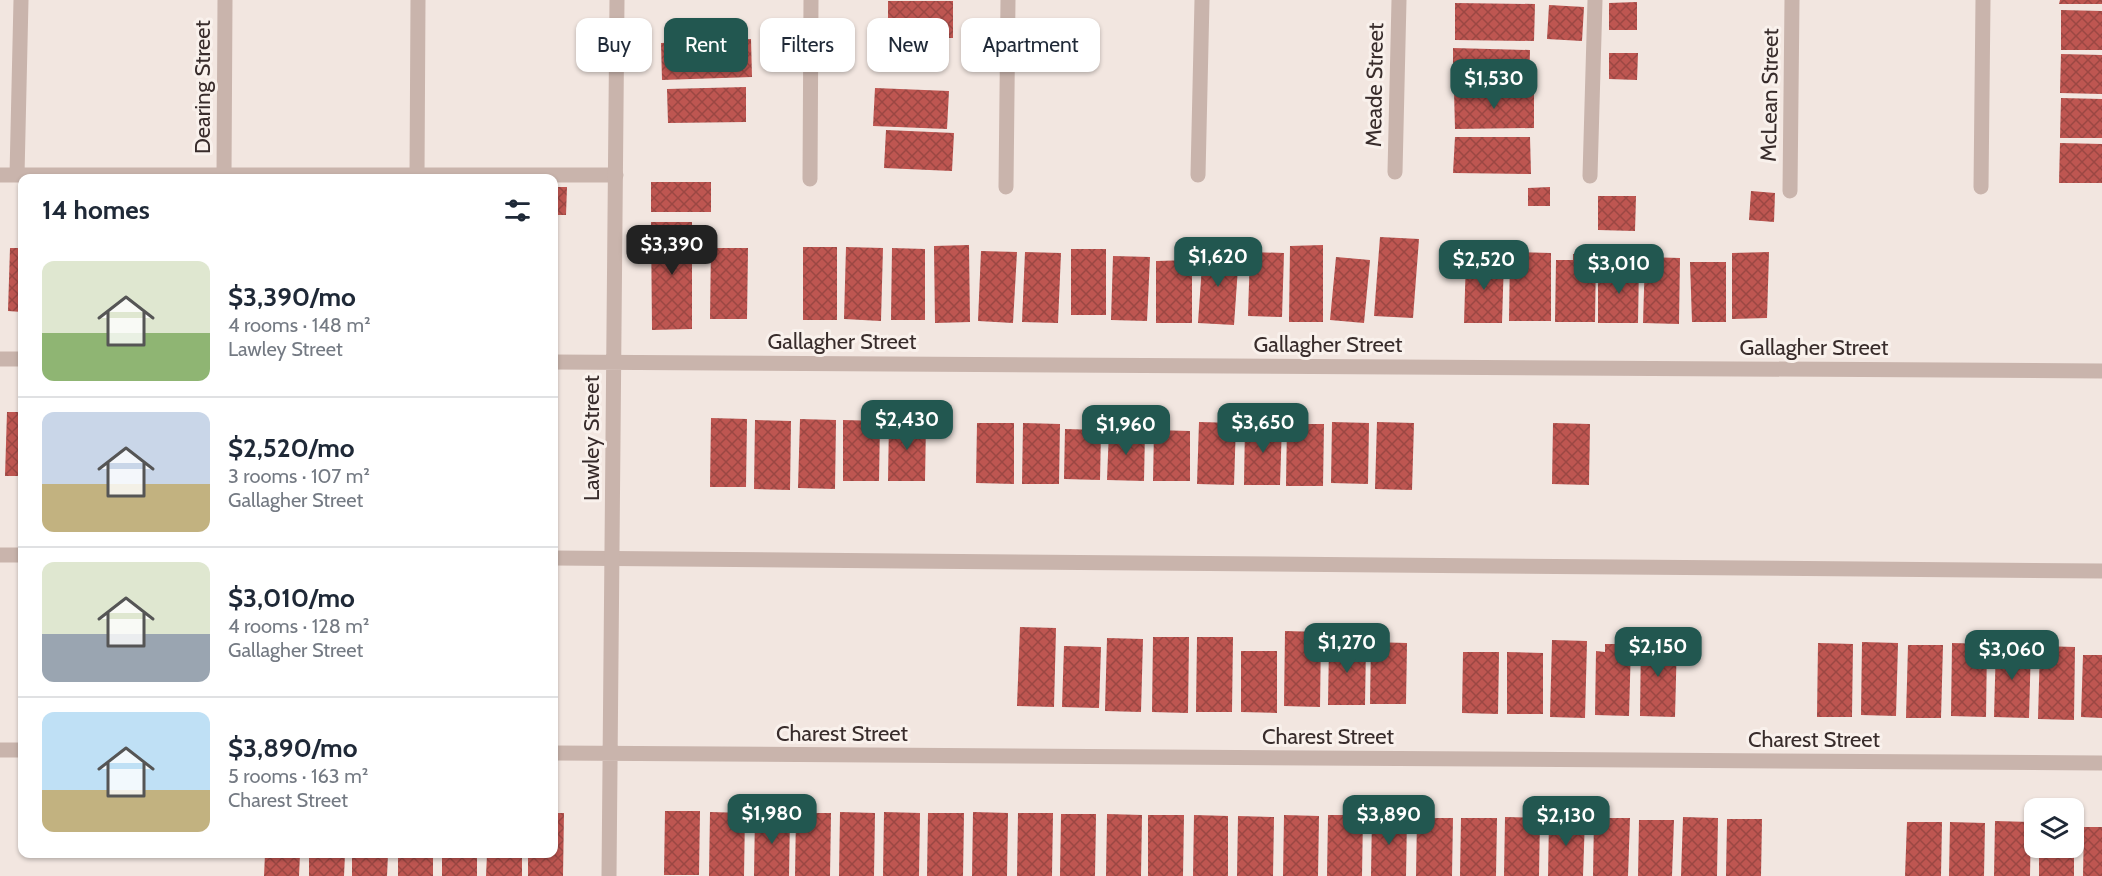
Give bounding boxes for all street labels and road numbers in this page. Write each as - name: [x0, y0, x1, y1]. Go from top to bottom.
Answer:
- street label: Dearing Street: [189, 19, 216, 154]
- street label: Meade Street: [1360, 22, 1389, 147]
- street label: McLean Street: [1755, 27, 1784, 162]
- street label: Gallagher Street: [768, 328, 917, 355]
- street label: Gallagher Street: [1254, 331, 1403, 358]
- street label: Gallagher Street: [1740, 334, 1889, 361]
- street label: Lawley Street: [578, 374, 605, 501]
- street label: Charest Street: [776, 720, 909, 747]
- street label: Charest Street: [1262, 723, 1395, 750]
- street label: Charest Street: [1748, 726, 1881, 753]

